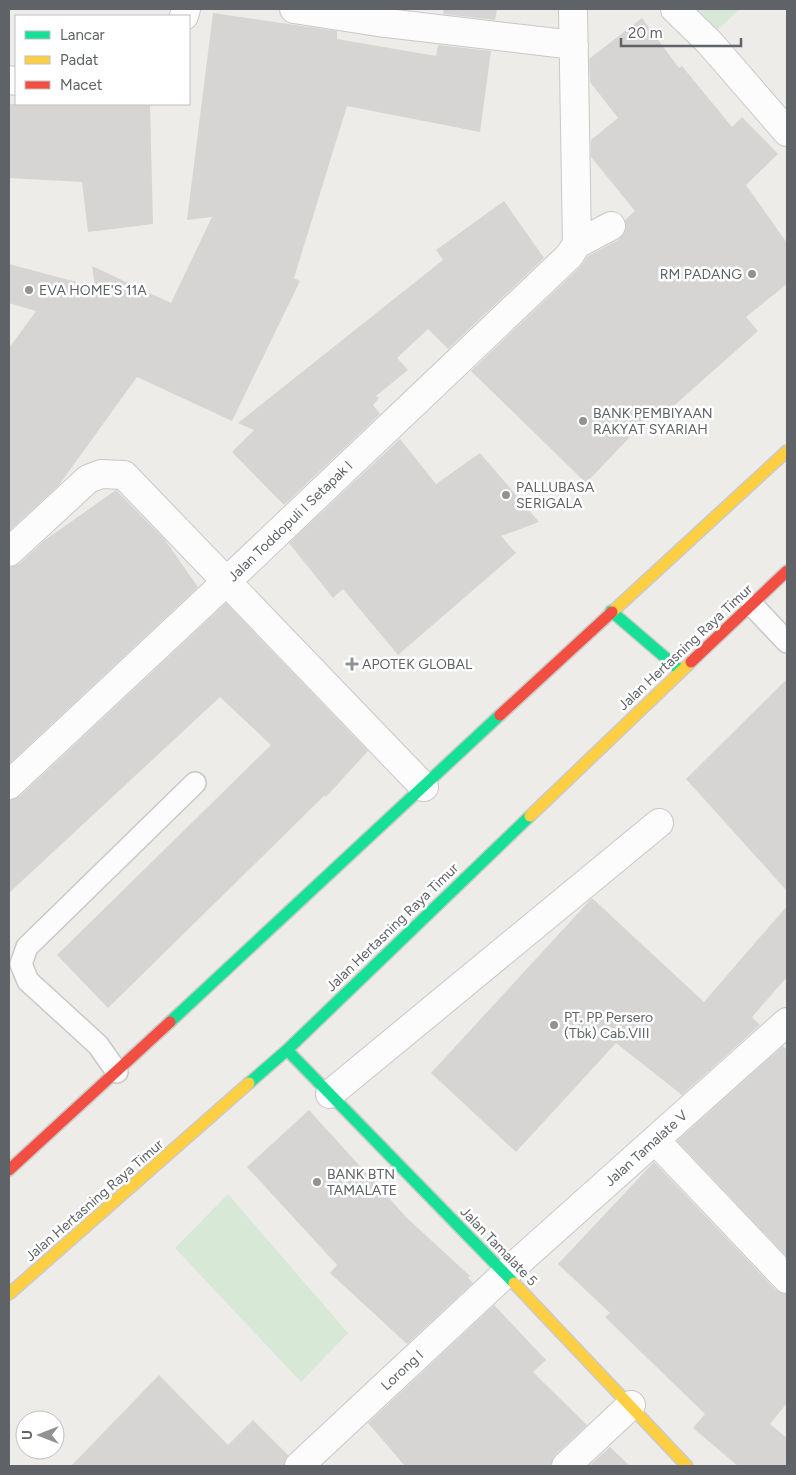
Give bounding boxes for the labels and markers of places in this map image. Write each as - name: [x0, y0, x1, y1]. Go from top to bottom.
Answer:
- place label: RM PADANG: [660, 266, 742, 283]
- marker: RM PADANG: [746, 268, 758, 280]
- place label: EVA HOME'S 11A: [39, 282, 147, 299]
- marker: EVA HOME'S 11A: [23, 284, 35, 296]
- place label: BANK PEMBIYAAN RAKYAT SYARIAH: [593, 405, 713, 438]
- marker: BANK PEMBIYAAN RAKYAT SYARIAH: [577, 415, 589, 427]
- place label: PALLUBASA SERIGALA: [516, 479, 595, 512]
- marker: PALLUBASA SERIGALA: [500, 489, 512, 501]
- place label: APOTEK GLOBAL: [362, 656, 473, 673]
- marker: APOTEK GLOBAL: [346, 658, 358, 670]
- place label: PT. PP Persero (Tbk) Cab.VIII: [564, 1009, 653, 1042]
- marker: PT. PP Persero (Tbk) Cab.VIII: [548, 1019, 560, 1031]
- place label: BANK BTN TAMALATE: [327, 1166, 397, 1199]
- marker: BANK BTN TAMALATE: [311, 1176, 323, 1188]

